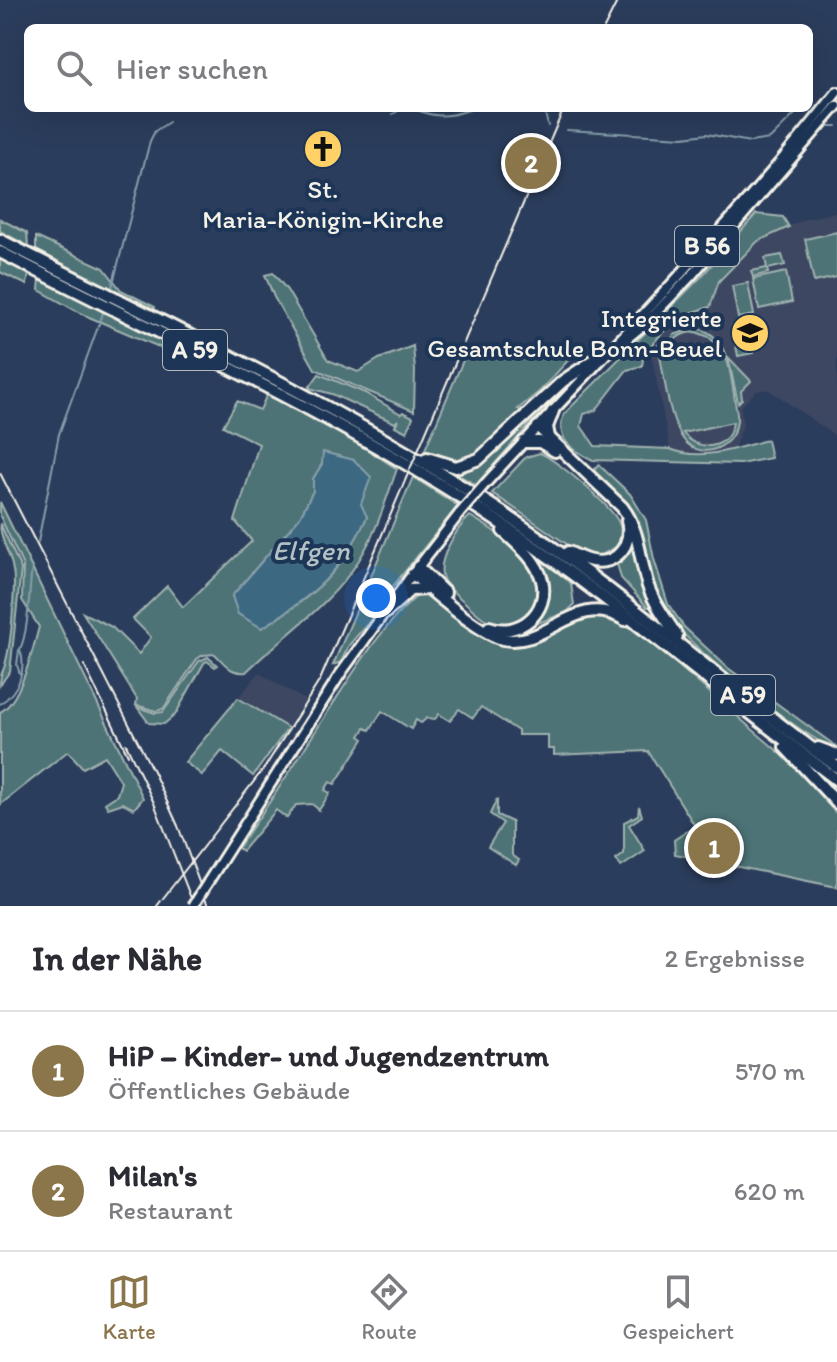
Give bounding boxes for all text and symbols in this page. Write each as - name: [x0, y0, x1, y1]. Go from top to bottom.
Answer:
- search box: [24, 24, 813, 112]
- icon: search: [52, 46, 96, 90]
- text: Hier suchen: [116, 50, 268, 87]
- church icon: St. Maria-Königin-Kirche: [302, 128, 344, 170]
- pin: 2: [505, 133, 557, 193]
- place label: St. Maria-Königin-Kirche: [202, 173, 444, 235]
- road number: B 56: [675, 226, 739, 266]
- place label: Integrierte Gesamtschule Bonn-Beuel: [427, 302, 722, 364]
- school or university icon: Integrierte Gesamtschule Bonn-Beuel: [729, 312, 771, 354]
- road number: A 59: [163, 330, 227, 370]
- water label: Elfgen: [272, 533, 350, 567]
- your location: [356, 578, 396, 618]
- road number: A 59: [711, 675, 775, 715]
- pin: 1: [688, 818, 740, 878]
- text: In der Nähe: [32, 938, 202, 979]
- text: 2 Ergebnisse: [665, 942, 805, 974]
- text: HiP – Kinder- und Jugendzentrum: [108, 1037, 549, 1074]
- text: 1: [52, 1055, 64, 1087]
- text: 570 m: [735, 1055, 805, 1087]
- text: Öffentliches Gebäude: [108, 1074, 350, 1106]
- text: Milan's: [108, 1157, 198, 1194]
- text: 2: [51, 1175, 65, 1207]
- text: 620 m: [734, 1175, 805, 1207]
- text: Restaurant: [108, 1194, 233, 1226]
- tab: Karte: [103, 1270, 156, 1345]
- tab: Route: [362, 1270, 417, 1345]
- tab: Gespeichert: [623, 1270, 734, 1345]

